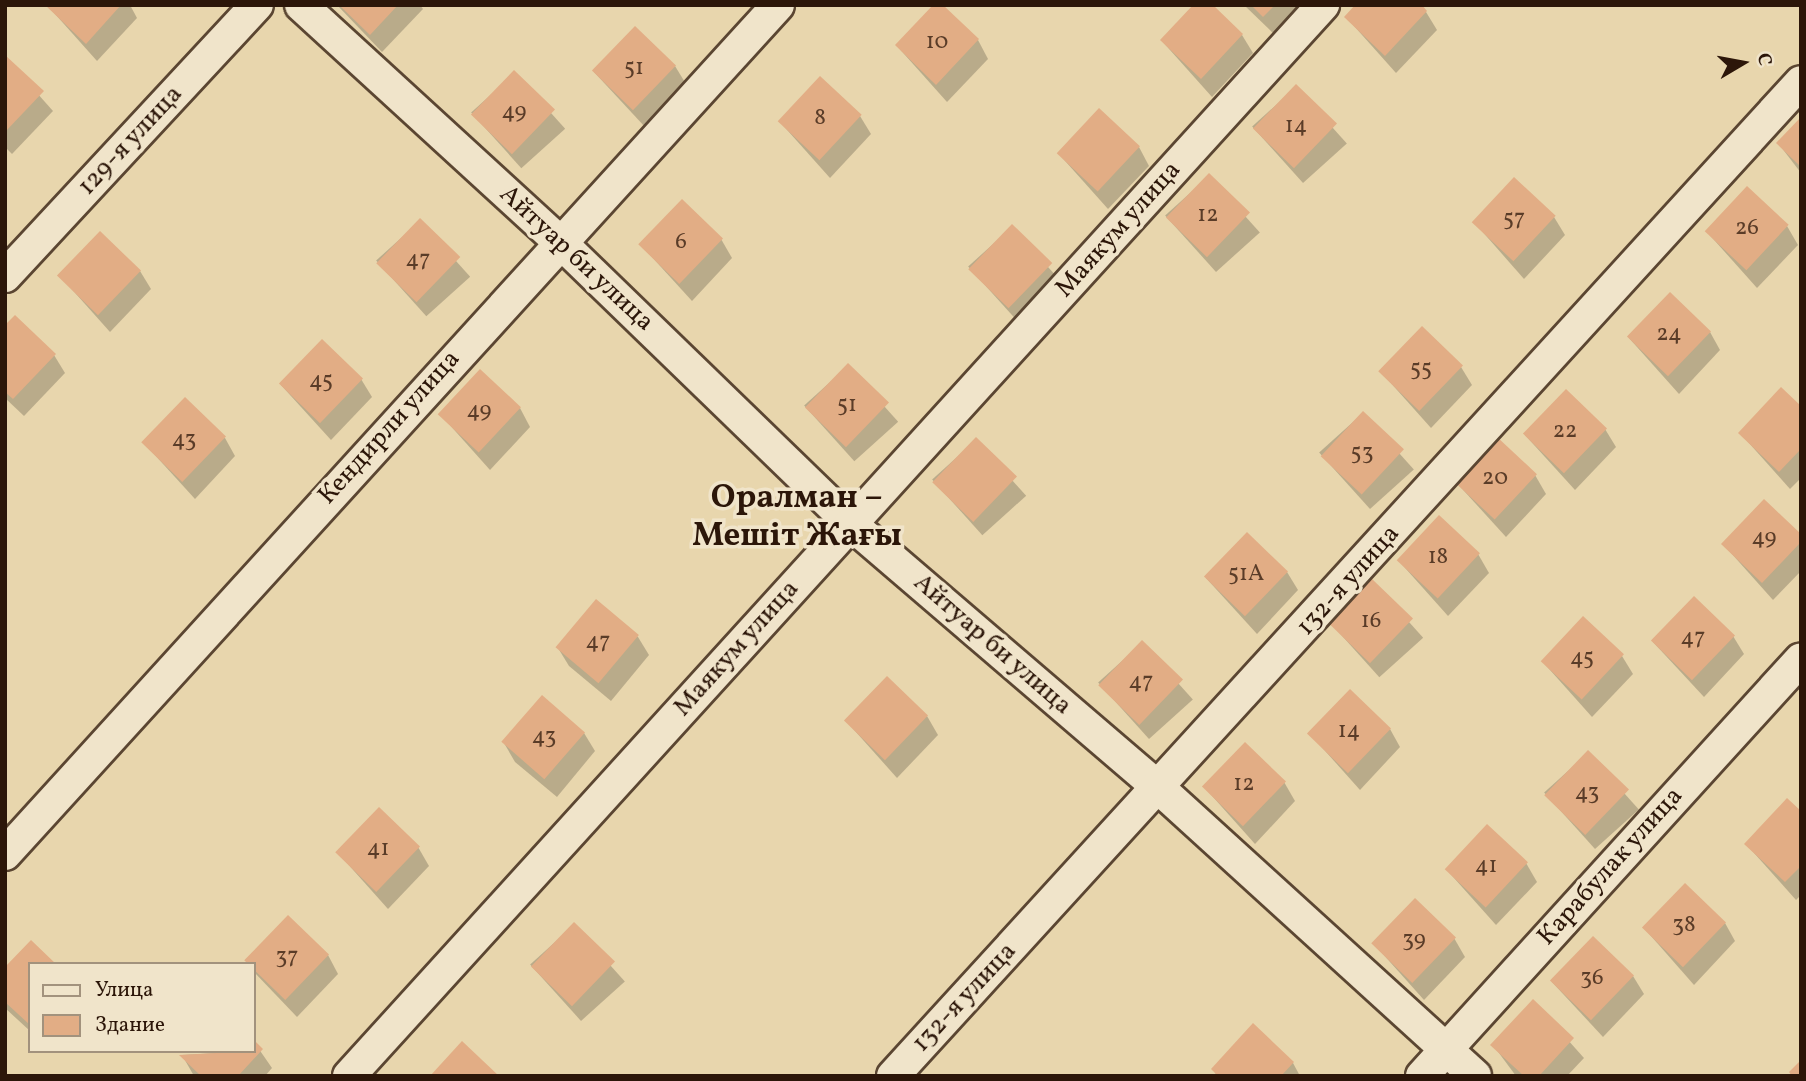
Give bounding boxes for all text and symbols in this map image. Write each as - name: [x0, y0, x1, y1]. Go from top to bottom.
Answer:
- house number: 10: [926, 28, 948, 56]
- north arrow: [1708, 28, 1778, 98]
- text: С: [1750, 51, 1778, 68]
- house number: 51: [624, 54, 644, 82]
- street label: 129-я улица: [72, 79, 190, 203]
- house number: 49: [502, 98, 526, 126]
- house number: 8: [814, 104, 826, 132]
- house number: 14: [1285, 112, 1307, 140]
- street label: Маякум улица: [1049, 155, 1189, 305]
- street label: Айтуар би улица: [492, 179, 660, 339]
- house number: 12: [1197, 201, 1219, 229]
- house number: 57: [1503, 205, 1525, 233]
- house number: 26: [1735, 214, 1759, 242]
- house number: 6: [675, 228, 687, 256]
- house number: 47: [406, 246, 430, 274]
- house number: 24: [1656, 320, 1682, 348]
- street label: Кендирли улица: [312, 344, 468, 512]
- house number: 55: [1410, 355, 1432, 383]
- house number: 45: [309, 367, 333, 395]
- house number: 51: [837, 391, 857, 419]
- house number: 49: [467, 397, 491, 425]
- house number: 22: [1553, 417, 1577, 445]
- house number: 43: [172, 426, 196, 454]
- house number: 53: [1351, 439, 1373, 467]
- house number: 20: [1482, 464, 1508, 492]
- district label: Оралман – Мешіт Жағы: [692, 480, 902, 558]
- street label: 132-я улица: [1291, 519, 1407, 643]
- house number: 49: [1752, 524, 1776, 552]
- house number: 18: [1428, 543, 1448, 571]
- house number: 51A: [1228, 560, 1264, 588]
- street label: Айтуар би улица: [906, 567, 1078, 723]
- street label: Маякум улица: [667, 574, 807, 724]
- house number: 16: [1361, 607, 1381, 635]
- house number: 47: [1681, 624, 1705, 652]
- house number: 47: [586, 628, 610, 656]
- house number: 45: [1570, 644, 1594, 672]
- house number: 47: [1129, 668, 1153, 696]
- house number: 14: [1338, 717, 1360, 745]
- house number: 43: [532, 723, 556, 751]
- house number: 12: [1233, 770, 1255, 798]
- house number: 43: [1575, 779, 1599, 807]
- street label: Карабулак улица: [1531, 781, 1691, 953]
- house number: 41: [367, 835, 389, 863]
- house number: 41: [1475, 852, 1497, 880]
- house number: 38: [1672, 911, 1696, 939]
- house number: 39: [1402, 926, 1426, 954]
- street label: 132-я улица: [906, 936, 1024, 1060]
- house number: 37: [276, 943, 298, 971]
- legend: [28, 962, 256, 1053]
- house number: 36: [1580, 964, 1604, 992]
- text: Улица: [95, 976, 153, 1005]
- text: Здание: [95, 1011, 165, 1040]

